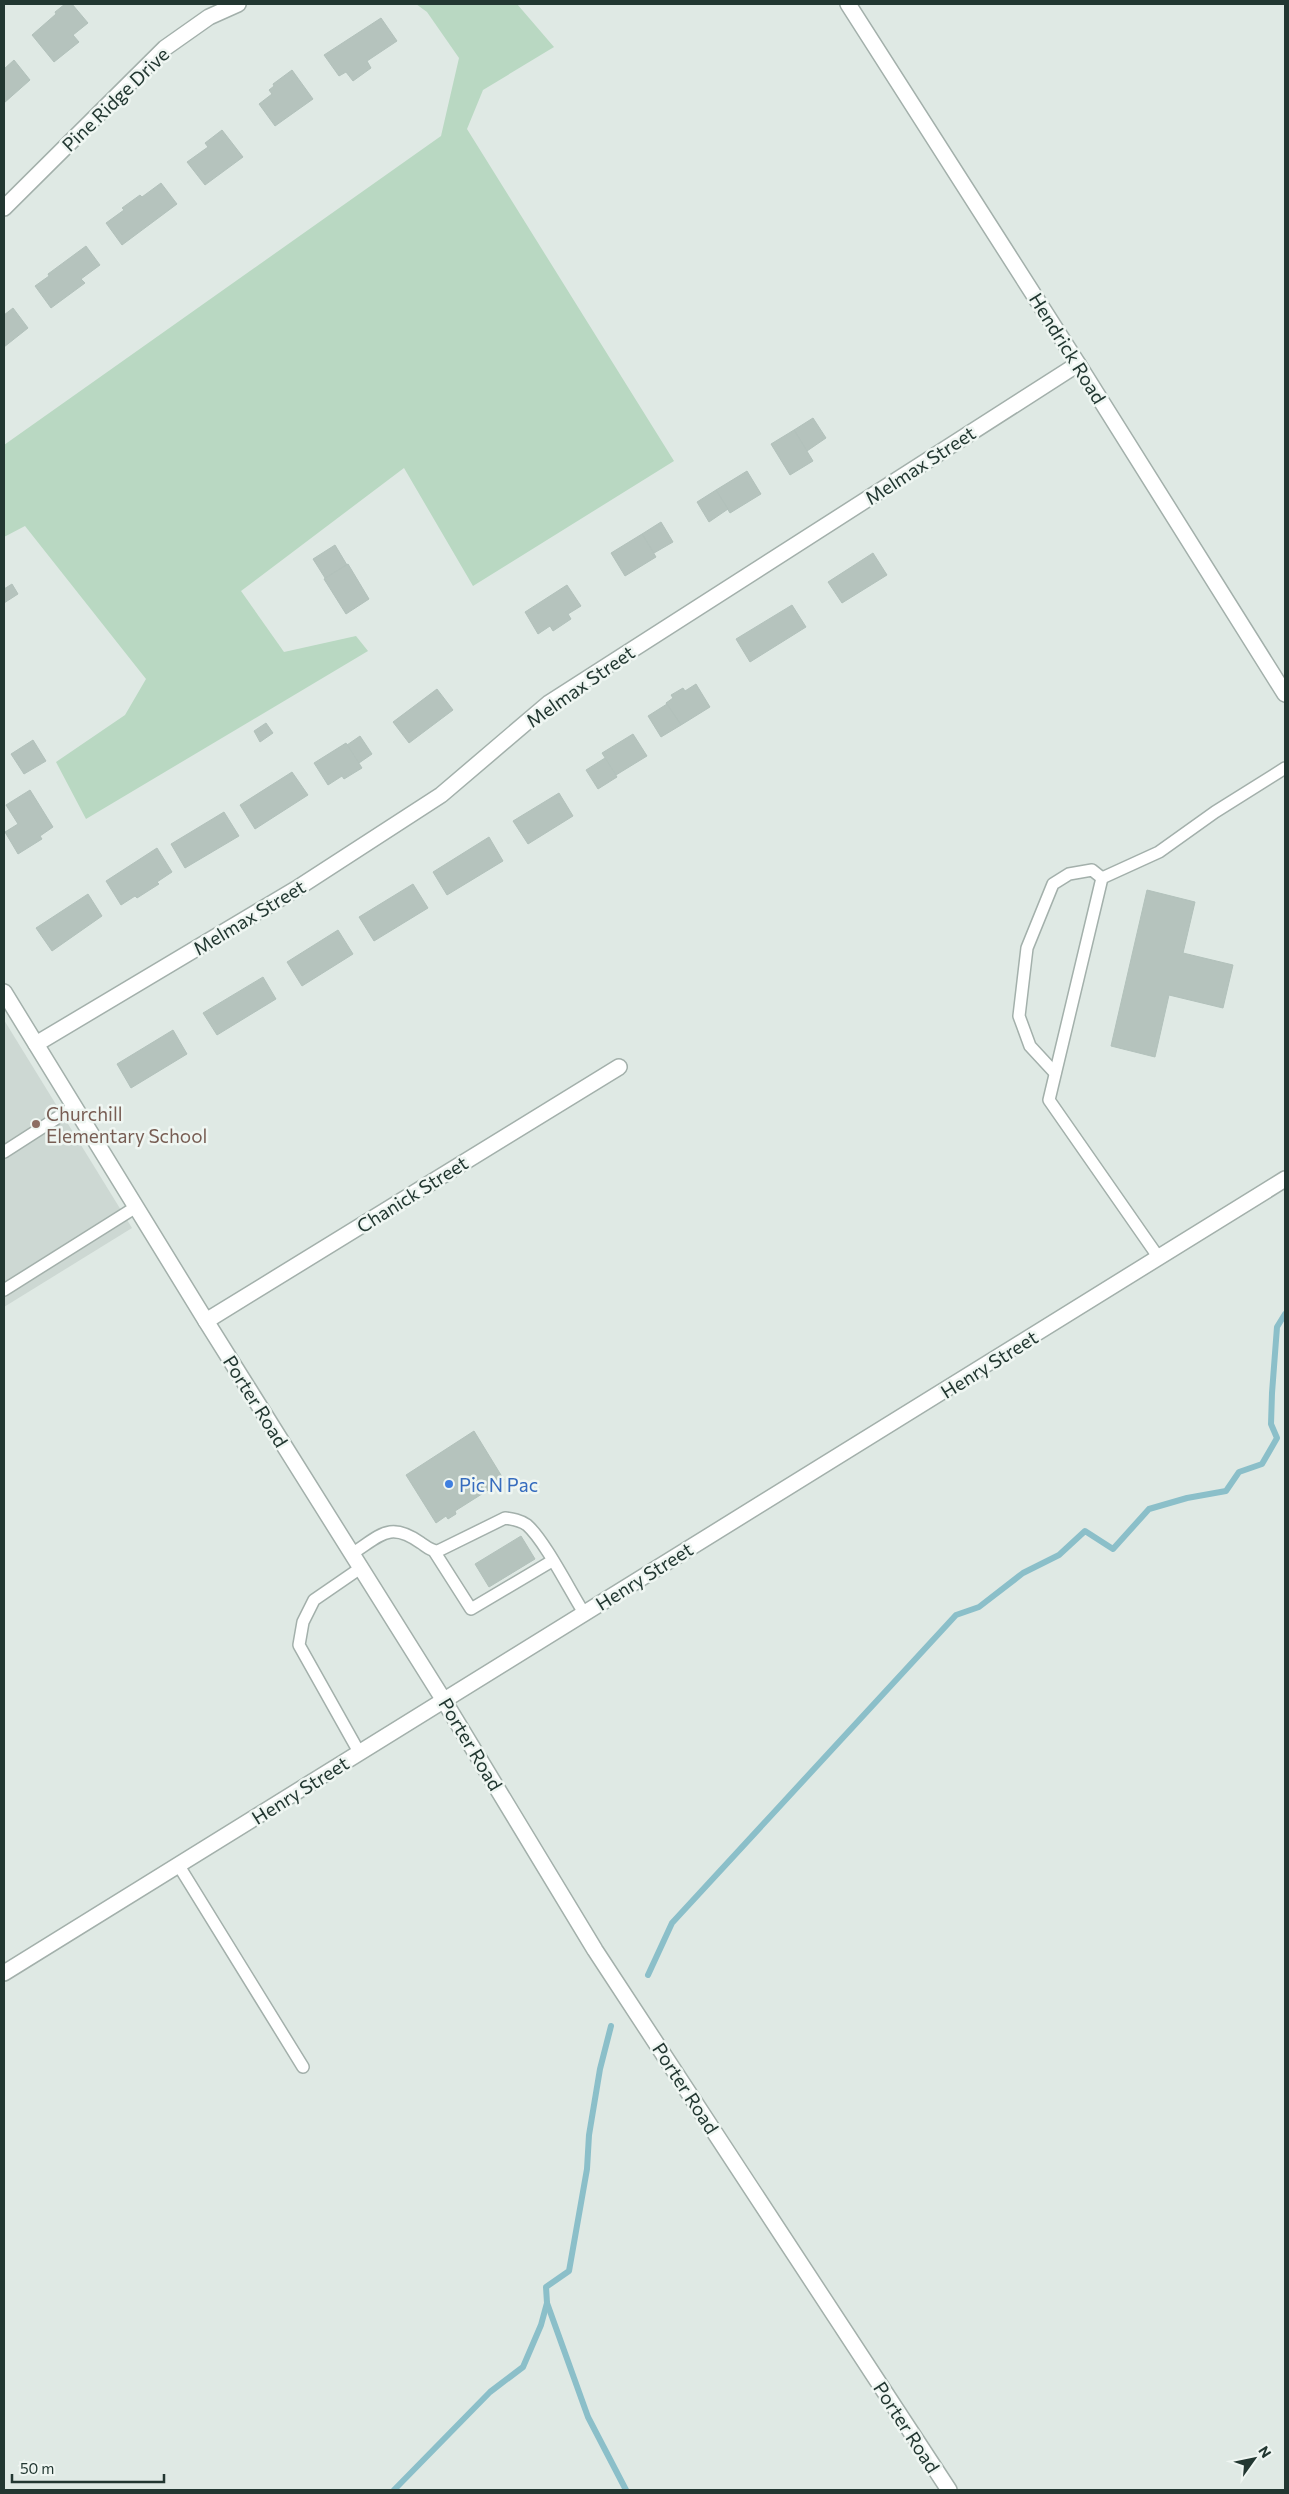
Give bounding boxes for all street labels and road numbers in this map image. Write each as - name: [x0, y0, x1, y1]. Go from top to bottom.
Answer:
- street label: Pine Ridge Drive: [57, 42, 173, 156]
- street label: Hendrick Road: [1025, 288, 1111, 408]
- street label: Melmax Street: [860, 421, 980, 509]
- street label: Melmax Street: [521, 640, 639, 732]
- street label: Melmax Street: [189, 874, 310, 960]
- street label: Chanick Street: [352, 1151, 472, 1237]
- street label: Henry Street: [936, 1325, 1042, 1403]
- street label: Porter Road: [219, 1351, 293, 1451]
- street label: Henry Street: [591, 1537, 697, 1615]
- street label: Porter Road: [434, 1694, 508, 1794]
- street label: Henry Street: [247, 1751, 353, 1829]
- street label: Porter Road: [648, 2038, 724, 2138]
- street label: Porter Road: [869, 2377, 945, 2477]

